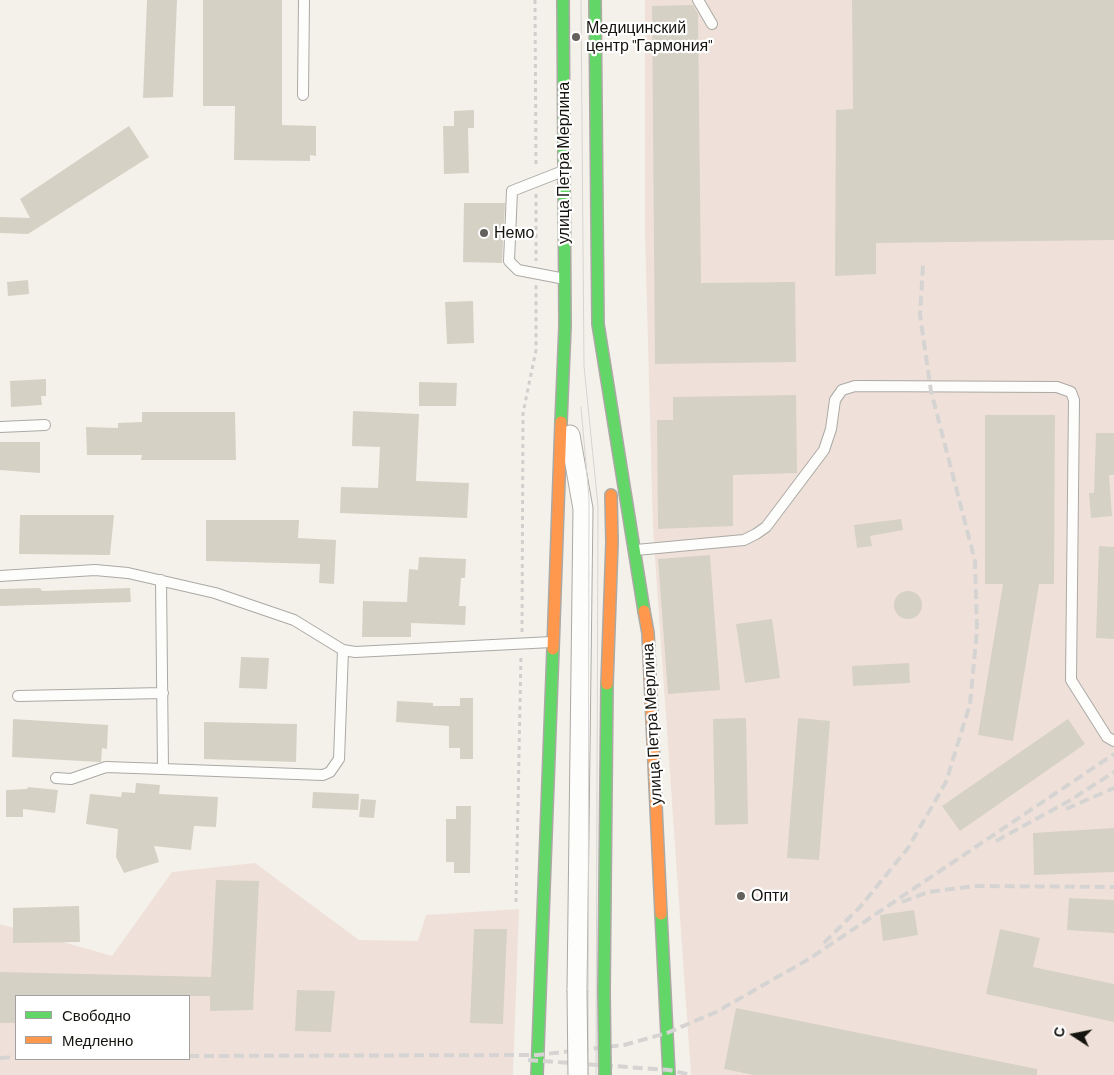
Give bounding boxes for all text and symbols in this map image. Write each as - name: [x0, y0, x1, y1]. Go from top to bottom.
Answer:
- place label: Медицинский центр "Гармония": [586, 18, 712, 56]
- marker: Медицинский центр "Гармония": [570, 31, 582, 43]
- street label: улица Петра Мерлина: [554, 82, 574, 244]
- place label: Немо: [494, 223, 534, 243]
- marker: Немо: [478, 227, 490, 239]
- street label: улица Петра Мерлина: [638, 643, 666, 805]
- place label: Опти: [751, 886, 788, 906]
- marker: Опти: [735, 890, 747, 902]
- legend: [15, 995, 190, 1060]
- text: Свободно: [62, 1006, 131, 1024]
- north arrow: [1049, 1010, 1099, 1060]
- text: С: [1049, 1025, 1068, 1039]
- text: Медленно: [62, 1031, 133, 1049]

